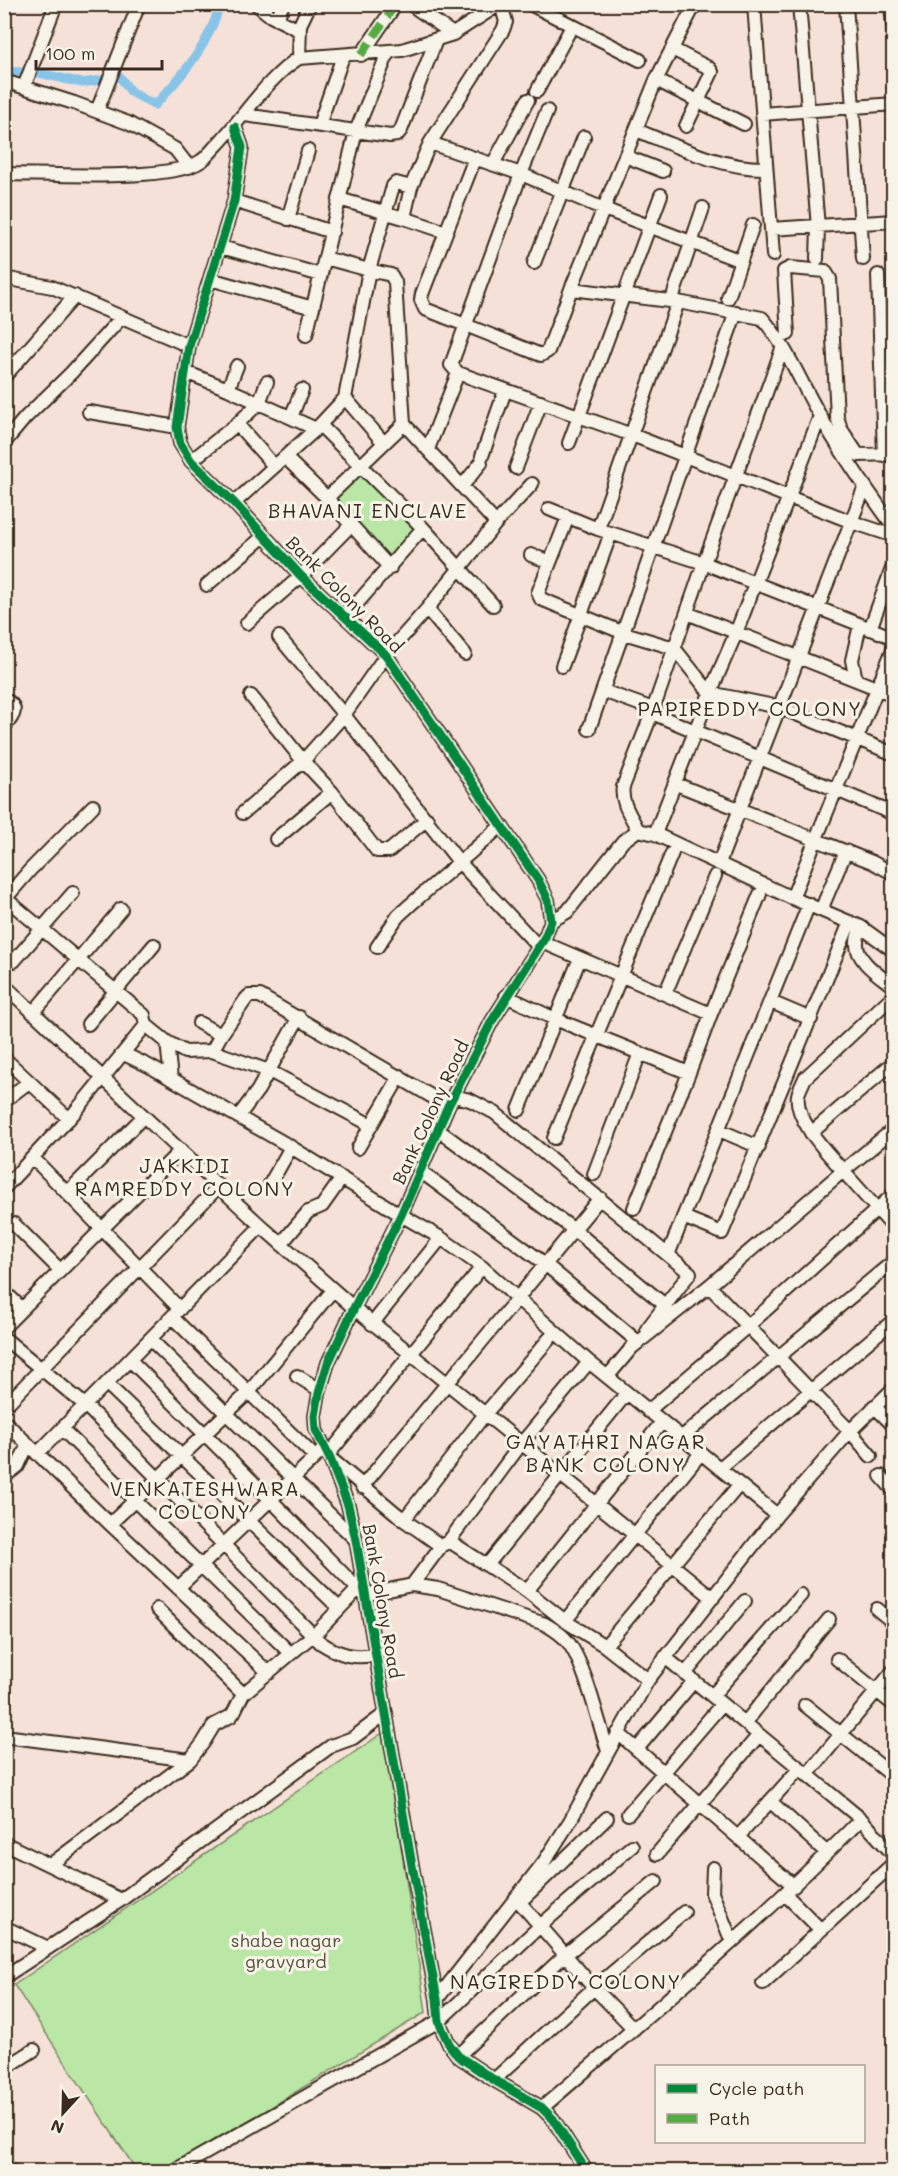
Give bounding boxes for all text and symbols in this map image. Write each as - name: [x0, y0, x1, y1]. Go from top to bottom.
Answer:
- scale bar: [36, 33, 162, 71]
- text: 100 m: [45, 41, 95, 65]
- district label: BHAVANI ENCLAVE: [268, 497, 468, 523]
- street label: Bank Colony Road: [281, 530, 409, 658]
- district label: PAPIREDDY COLONY: [637, 695, 863, 721]
- street label: Bank Colony Road: [386, 1036, 474, 1188]
- district label: JAKKIDI RAMREDDY COLONY: [75, 1152, 295, 1201]
- district label: GAYATHRI NAGAR BANK COLONY: [506, 1428, 706, 1477]
- district label: VENKATESHWARA COLONY: [110, 1475, 300, 1524]
- street label: Bank Colony Road: [358, 1522, 408, 1680]
- park label: shabe nagar gravyard: [231, 1928, 341, 1973]
- district label: NAGIREDDY COLONY: [450, 1968, 682, 1994]
- legend: [655, 2065, 865, 2143]
- text: Cycle path: [709, 2076, 804, 2100]
- north arrow: [33, 2083, 93, 2143]
- text: Path: [709, 2106, 749, 2130]
- text: N: [48, 2115, 67, 2139]

